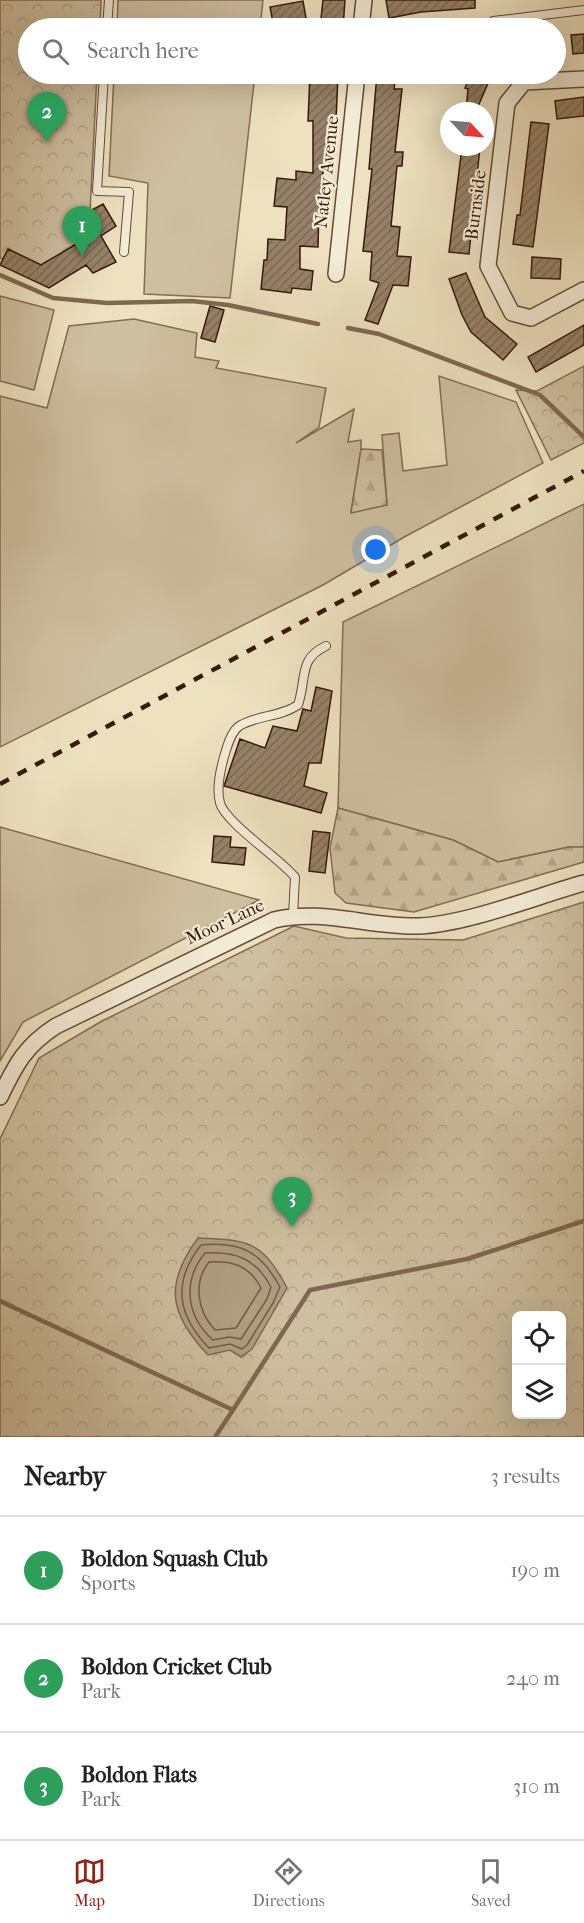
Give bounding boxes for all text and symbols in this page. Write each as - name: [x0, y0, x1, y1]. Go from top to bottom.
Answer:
- search box: [18, 18, 566, 84]
- icon: search: [39, 35, 72, 68]
- text: Search here: [87, 38, 199, 64]
- pin: 2: [28, 92, 66, 142]
- north arrow: [440, 102, 494, 156]
- street label: Natley Avenue: [311, 115, 343, 229]
- street label: Burnside: [461, 169, 491, 241]
- pin: 1: [62, 206, 101, 256]
- your location: [361, 535, 390, 564]
- street label: Moor Lane: [182, 895, 268, 949]
- pin: 3: [272, 1178, 312, 1227]
- map controls: [512, 1311, 566, 1419]
- button: locate: [512, 1311, 566, 1365]
- button: layers: [512, 1365, 566, 1419]
- text: Nearby: [24, 1461, 106, 1492]
- text: 3 results: [491, 1465, 560, 1488]
- text: Boldon Squash Club: [81, 1546, 268, 1572]
- text: 1: [40, 1559, 47, 1582]
- text: 190 m: [510, 1559, 560, 1582]
- text: Sports: [81, 1572, 135, 1595]
- text: Boldon Cricket Club: [81, 1654, 272, 1680]
- text: 2: [38, 1667, 49, 1690]
- text: 240 m: [506, 1667, 560, 1690]
- text: Park: [81, 1680, 121, 1703]
- text: Boldon Flats: [81, 1762, 197, 1788]
- text: 3: [39, 1775, 48, 1798]
- text: 310 m: [513, 1775, 560, 1798]
- text: Park: [81, 1788, 121, 1811]
- tab: Map: [73, 1855, 106, 1910]
- tab: Directions: [253, 1855, 325, 1910]
- tab: Saved: [471, 1855, 511, 1910]

